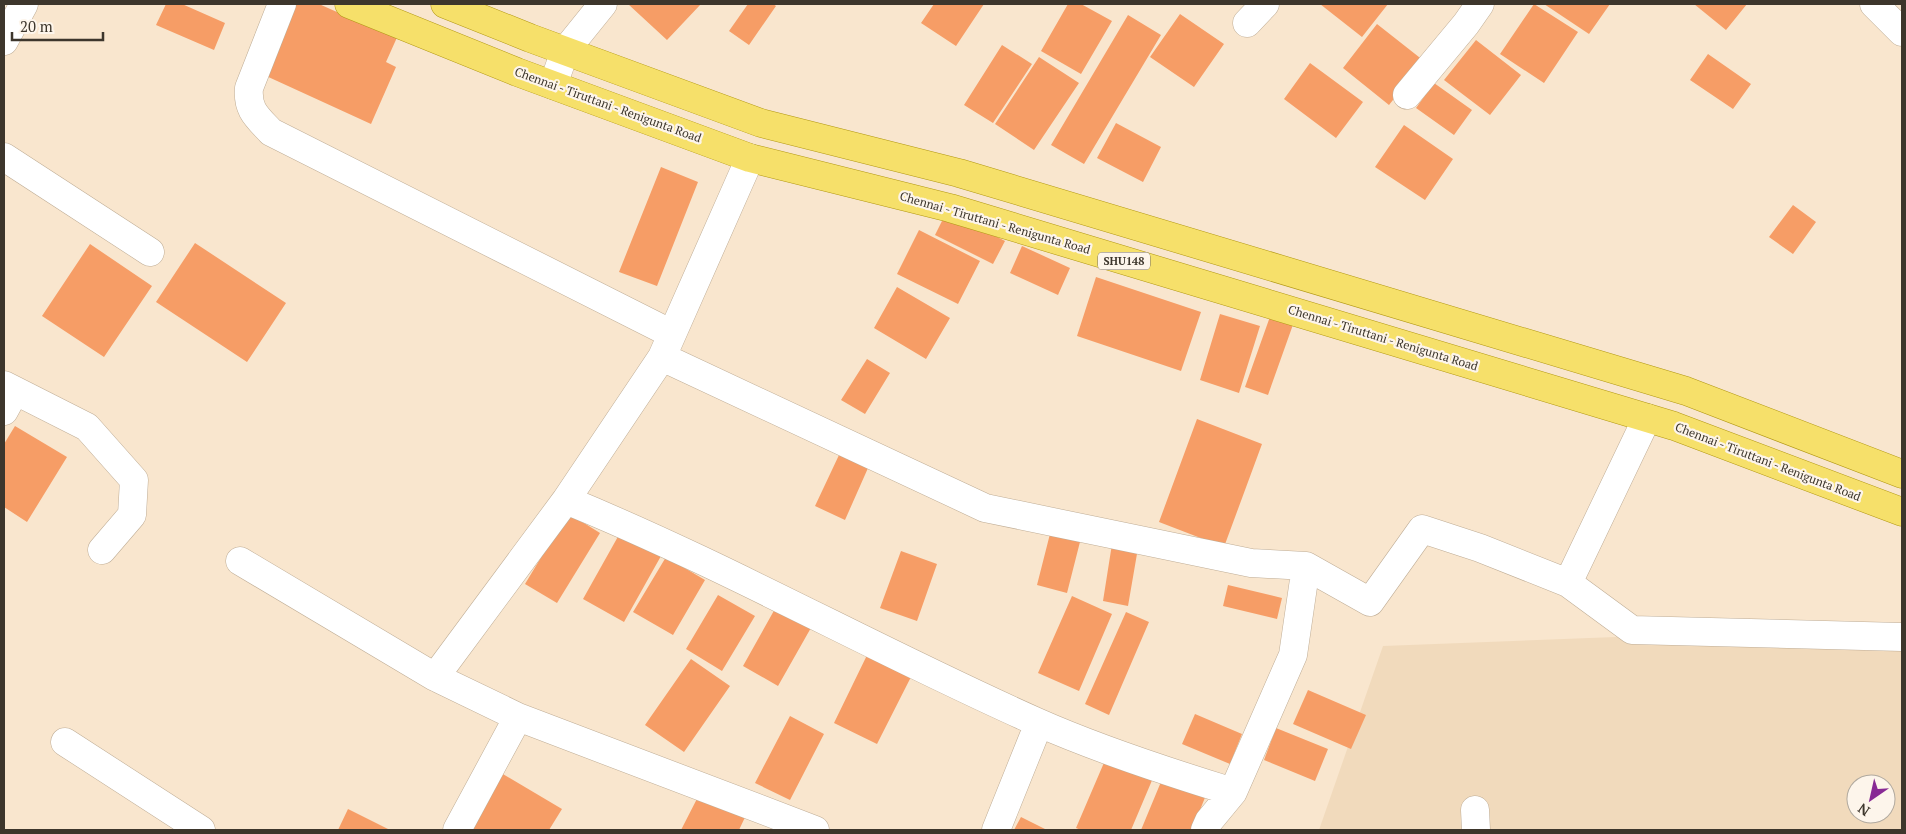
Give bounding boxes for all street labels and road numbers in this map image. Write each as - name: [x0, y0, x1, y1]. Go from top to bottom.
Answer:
- street label: Chennai - Tiruttani - Renigunta Road: [513, 64, 704, 145]
- street label: Chennai - Tiruttani - Renigunta Road: [898, 188, 1093, 257]
- road number: SHU148: [1098, 252, 1150, 270]
- street label: Chennai - Tiruttani - Renigunta Road: [1286, 301, 1480, 374]
- street label: Chennai - Tiruttani - Renigunta Road: [1673, 419, 1863, 504]

